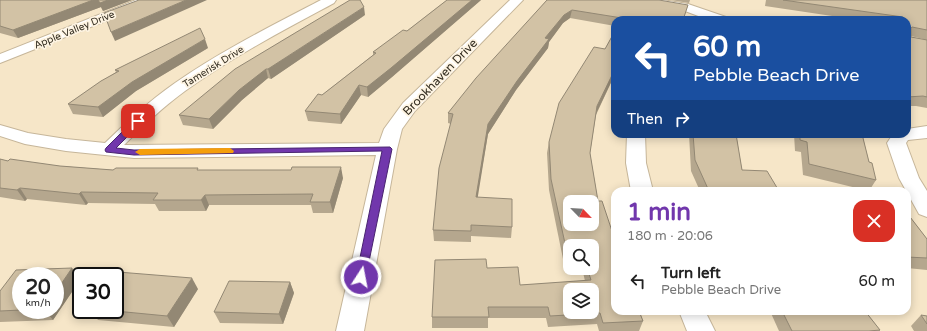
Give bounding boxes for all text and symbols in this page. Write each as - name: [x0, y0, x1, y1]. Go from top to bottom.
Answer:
- street label: Apple Valley Drive: [32, 8, 117, 52]
- text: 60 m: [693, 30, 761, 64]
- icon: left: [627, 32, 679, 84]
- street label: Brookhaven Drive: [400, 36, 480, 118]
- street label: Tamerisk Drive: [181, 43, 246, 90]
- text: Pebble Beach Drive: [693, 64, 859, 86]
- pin: [121, 104, 155, 138]
- icon: right: [671, 108, 693, 130]
- icon: arrive: [127, 110, 149, 132]
- text: Then: [627, 110, 663, 128]
- north arrow: [563, 195, 599, 231]
- map controls: [563, 195, 599, 319]
- text: 1 min: [627, 198, 691, 227]
- button: close: [853, 200, 895, 242]
- text: 180 m · 20:06: [627, 228, 713, 244]
- button: search: [563, 239, 599, 275]
- position arrow: [340, 256, 382, 298]
- text: Turn left: [661, 264, 721, 282]
- speed limit sign: 30: [72, 267, 124, 319]
- icon: left: [627, 270, 649, 292]
- text: 60 m: [858, 272, 895, 290]
- text: 20: [25, 276, 51, 300]
- text: Pebble Beach Drive: [661, 282, 781, 298]
- button: layers: [563, 283, 599, 319]
- text: km/h: [25, 297, 51, 309]

